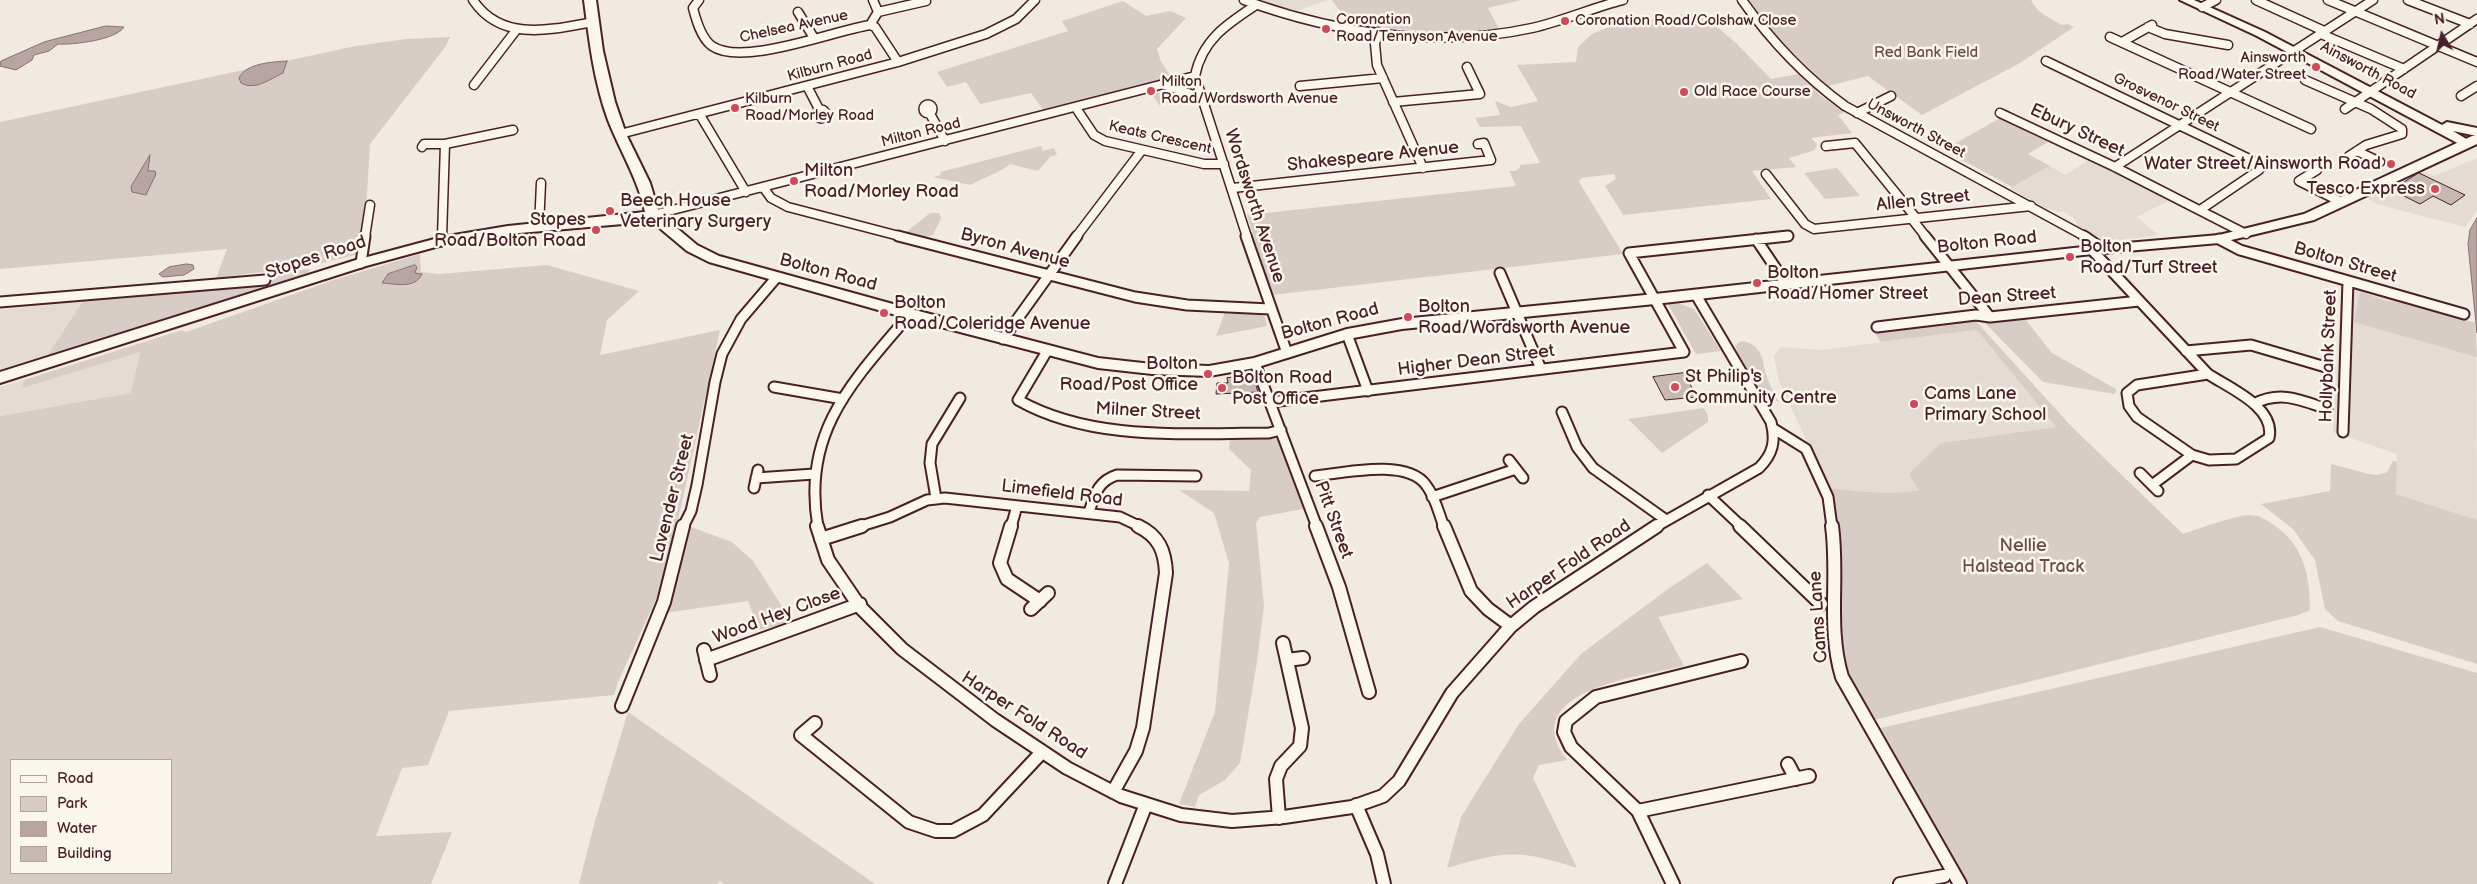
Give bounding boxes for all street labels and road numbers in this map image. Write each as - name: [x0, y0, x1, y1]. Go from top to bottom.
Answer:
- street label: Chelsea Avenue: [738, 7, 850, 47]
- street label: Ainsworth Road: [2317, 38, 2419, 104]
- street label: Kilburn Road: [785, 46, 875, 86]
- street label: Grosvenor Street: [2110, 70, 2222, 136]
- street label: Unsworth Street: [1864, 95, 1968, 163]
- street label: Ebury Street: [2026, 100, 2128, 162]
- street label: Milton Road: [879, 114, 963, 152]
- street label: Keats Crescent: [1107, 117, 1213, 159]
- street label: Wordsworth Avenue: [1219, 126, 1289, 286]
- street label: Shakespeare Avenue: [1286, 137, 1460, 177]
- street label: Allen Street: [1875, 185, 1971, 217]
- street label: Byron Avenue: [958, 224, 1072, 274]
- street label: Bolton Road: [1936, 227, 2038, 259]
- street label: Stopes Road: [263, 232, 369, 284]
- street label: Bolton Street: [2291, 238, 2399, 288]
- street label: Bolton Road: [777, 250, 879, 296]
- street label: Dean Street: [1957, 283, 2057, 311]
- street label: Hollybank Street: [2316, 289, 2342, 423]
- street label: Bolton Road: [1279, 299, 1381, 345]
- street label: Higher Dean Street: [1396, 341, 1556, 381]
- street label: Milner Street: [1095, 398, 1201, 426]
- street label: Lavender Street: [647, 432, 699, 564]
- street label: Limefield Road: [1000, 476, 1124, 512]
- street label: Pitt Street: [1309, 478, 1357, 562]
- street label: Harper Fold Road: [1503, 515, 1635, 615]
- street label: Cams Lane: [1805, 570, 1833, 664]
- street label: Wood Hey Close: [710, 583, 844, 649]
- street label: Harper Fold Road: [957, 667, 1091, 765]

